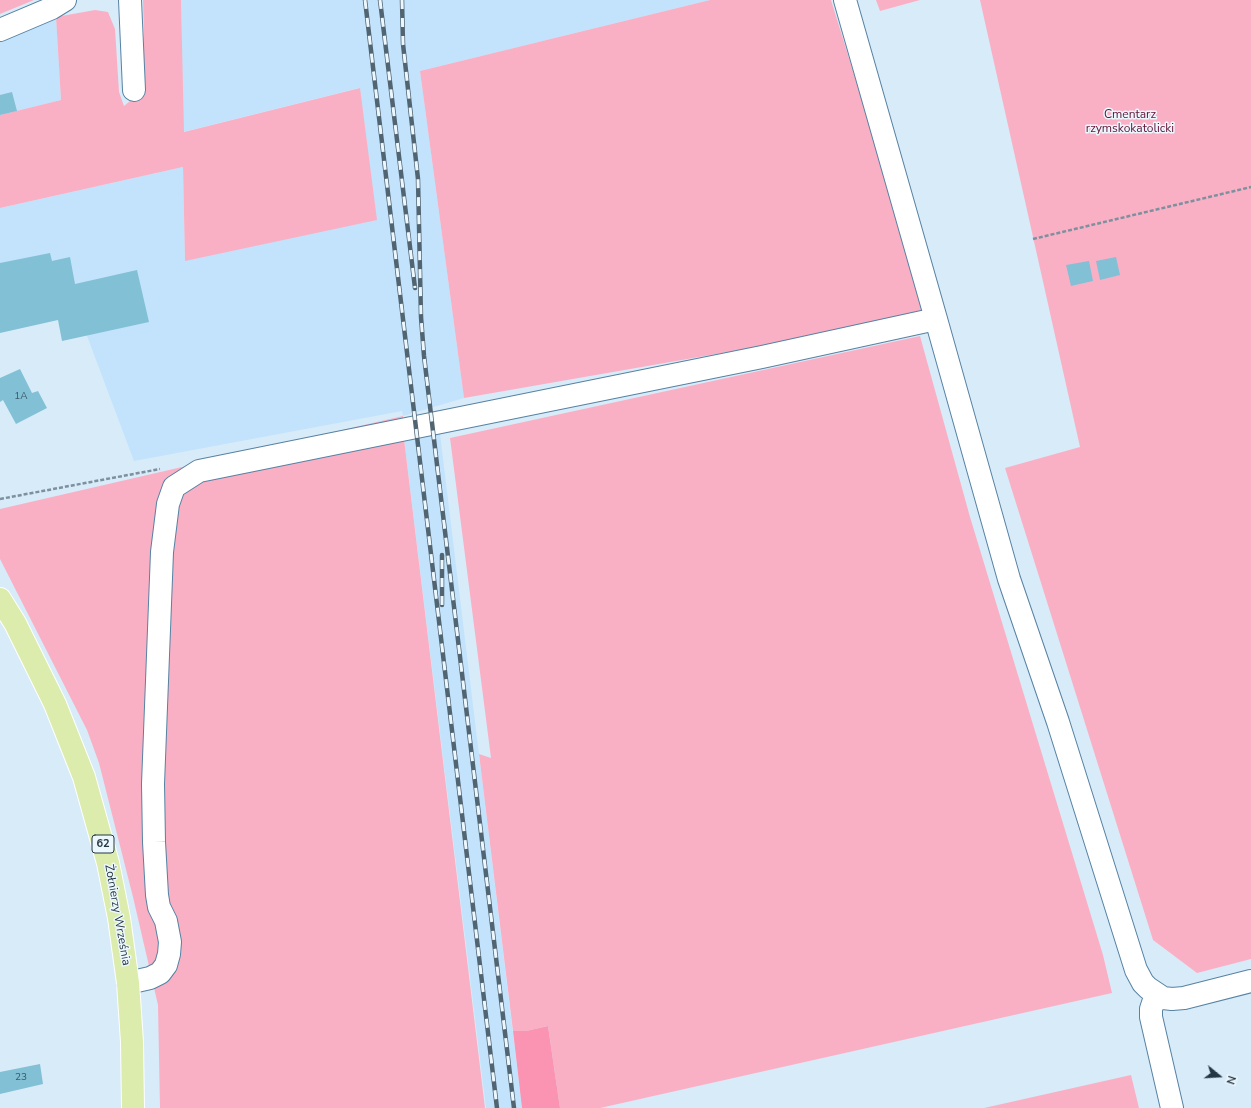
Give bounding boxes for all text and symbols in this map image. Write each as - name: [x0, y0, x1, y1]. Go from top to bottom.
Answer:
- park label: Cmentarz rzymskokatolicki: [1086, 108, 1174, 136]
- house number: 1A: [14, 391, 28, 403]
- road number: 62: [92, 835, 114, 853]
- street label: Żołnierzy Września: [101, 863, 133, 967]
- north arrow: [1199, 1056, 1239, 1096]
- house number: 23: [15, 1072, 27, 1084]
- text: N: [1222, 1074, 1239, 1086]

